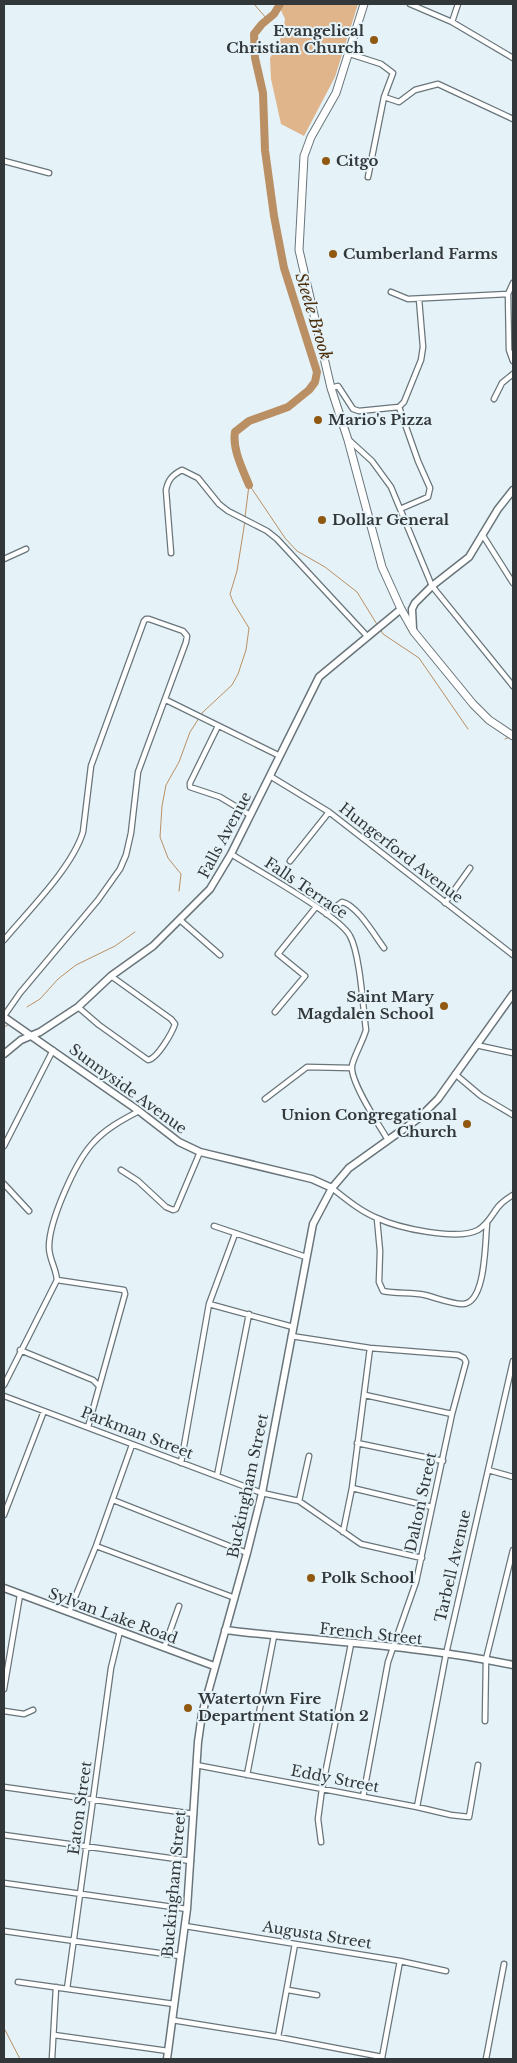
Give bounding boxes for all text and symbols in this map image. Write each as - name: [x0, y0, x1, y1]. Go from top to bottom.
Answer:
- place label: Evangelical Christian Church: [226, 21, 365, 57]
- marker: Evangelical Christian Church: [368, 34, 380, 46]
- place label: Citgo: [336, 151, 379, 170]
- marker: Citgo: [320, 155, 332, 167]
- place label: Cumberland Farms: [343, 244, 498, 263]
- marker: Cumberland Farms: [327, 248, 339, 260]
- water label: Steele Brook: [291, 270, 337, 362]
- place label: Mario's Pizza: [328, 410, 432, 429]
- marker: Mario's Pizza: [312, 414, 324, 426]
- place label: Dollar General: [332, 510, 450, 529]
- marker: Dollar General: [316, 514, 328, 526]
- street label: Falls Avenue: [194, 788, 255, 881]
- street label: Hungerford Avenue: [335, 798, 467, 907]
- street label: Falls Terrace: [261, 853, 352, 922]
- place label: Saint Mary Magdalen School: [297, 987, 435, 1023]
- marker: Saint Mary Magdalen School: [438, 1000, 450, 1012]
- street label: Sunnyside Avenue: [66, 1039, 191, 1138]
- place label: Union Congregational Church: [281, 1105, 458, 1141]
- marker: Union Congregational Church: [461, 1118, 473, 1130]
- street label: Parkman Street: [78, 1402, 196, 1463]
- street label: Buckingham Street: [223, 1412, 272, 1560]
- street label: Dalton Street: [401, 1450, 440, 1554]
- street label: Tarbell Avenue: [430, 1508, 475, 1624]
- place label: Polk School: [321, 1568, 415, 1587]
- marker: Polk School: [305, 1572, 317, 1584]
- street label: Sylvan Lake Road: [46, 1583, 180, 1648]
- street label: French Street: [319, 1619, 424, 1648]
- place label: Watertown Fire Department Station 2: [197, 1689, 369, 1725]
- marker: Watertown Fire Department Station 2: [182, 1702, 194, 1714]
- street label: Eaton Street: [64, 1760, 96, 1856]
- street label: Eddy Street: [289, 1761, 381, 1796]
- street label: Buckingham Street: [158, 1809, 189, 1958]
- street label: Augusta Street: [260, 1916, 373, 1953]

